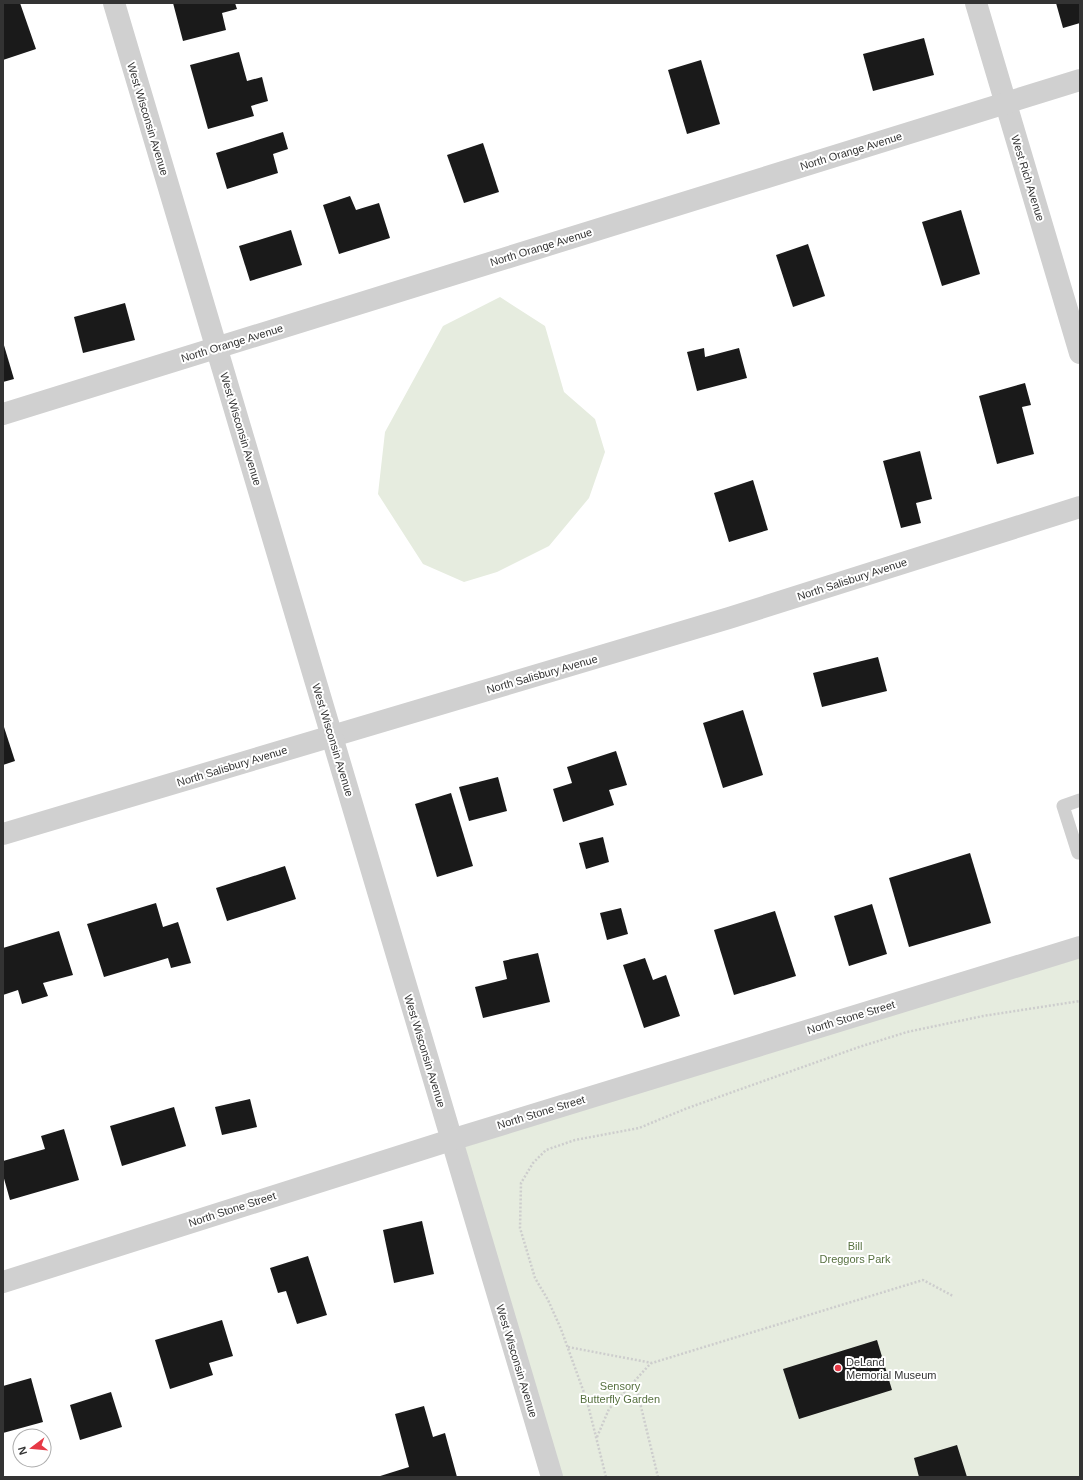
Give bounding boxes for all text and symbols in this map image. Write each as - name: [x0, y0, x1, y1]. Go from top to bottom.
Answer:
- street label: West Wisconsin Avenue: [125, 61, 171, 177]
- street label: North Orange Avenue: [798, 130, 904, 172]
- street label: West Rich Avenue: [1009, 133, 1047, 223]
- street label: North Orange Avenue: [488, 226, 594, 268]
- street label: North Orange Avenue: [179, 322, 285, 364]
- street label: West Wisconsin Avenue: [218, 371, 264, 487]
- street label: North Salisbury Avenue: [796, 556, 908, 602]
- street label: North Salisbury Avenue: [485, 652, 599, 696]
- street label: West Wisconsin Avenue: [310, 682, 356, 798]
- street label: North Salisbury Avenue: [175, 743, 289, 789]
- street label: West Wisconsin Avenue: [402, 993, 448, 1109]
- street label: North Stone Street: [806, 998, 896, 1036]
- street label: North Stone Street: [496, 1093, 586, 1131]
- street label: North Stone Street: [187, 1189, 277, 1229]
- park label: Bill Dreggors Park: [820, 1240, 891, 1265]
- street label: West Wisconsin Avenue: [494, 1303, 540, 1419]
- place label: DeLand Memorial Museum: [846, 1356, 936, 1381]
- marker: DeLand Memorial Museum: [833, 1363, 843, 1373]
- park label: Sensory Butterfly Garden: [580, 1380, 660, 1405]
- north arrow: [12, 1428, 52, 1468]
- text: N: [16, 1445, 29, 1456]

